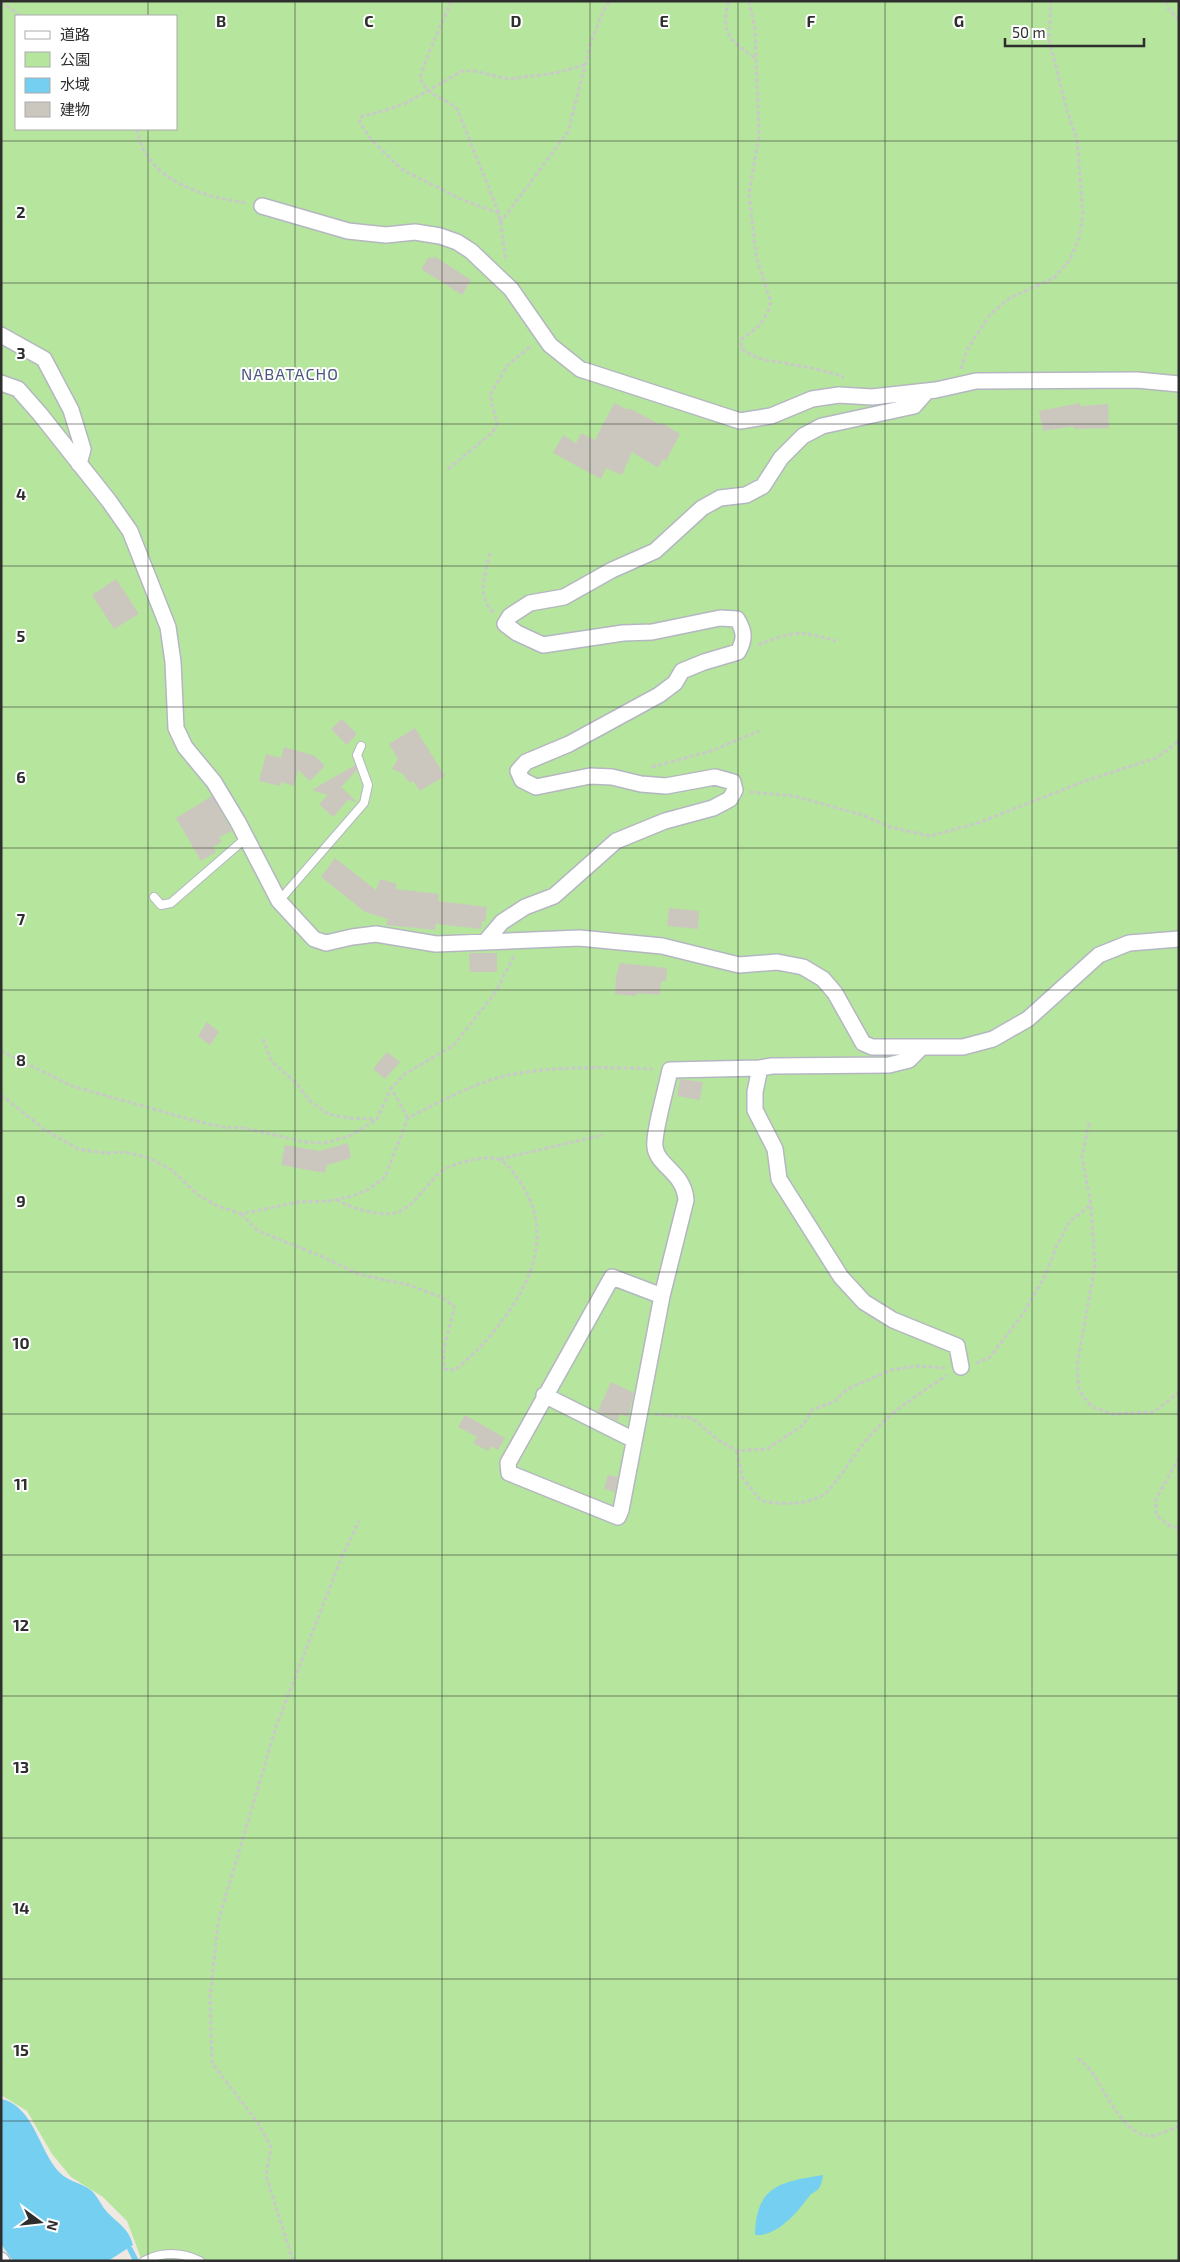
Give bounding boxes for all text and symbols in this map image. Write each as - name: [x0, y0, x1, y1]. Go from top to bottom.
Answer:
- text: B: [216, 11, 226, 30]
- text: C: [364, 11, 374, 30]
- text: D: [511, 11, 522, 30]
- text: E: [659, 11, 669, 30]
- text: F: [807, 11, 816, 30]
- text: G: [954, 11, 964, 30]
- legend: [15, 15, 178, 130]
- scale bar: [1005, 15, 1144, 47]
- text: 50 m: [1012, 23, 1046, 41]
- text: 道路: [60, 25, 90, 43]
- text: 公園: [60, 50, 90, 68]
- text: 水域: [60, 75, 90, 93]
- text: 建物: [60, 100, 90, 118]
- text: 2: [16, 202, 26, 221]
- text: 3: [16, 343, 26, 362]
- district label: NABATACHO: [241, 364, 339, 383]
- text: 4: [16, 484, 26, 503]
- text: 5: [17, 626, 26, 645]
- text: 6: [16, 767, 26, 786]
- text: 7: [17, 909, 26, 928]
- text: 8: [16, 1050, 26, 1069]
- text: 9: [16, 1191, 26, 1210]
- text: 10: [12, 1333, 30, 1352]
- text: 11: [14, 1474, 28, 1493]
- text: 12: [13, 1615, 29, 1634]
- text: 13: [13, 1757, 29, 1776]
- text: 14: [12, 1898, 30, 1917]
- text: 15: [13, 2040, 29, 2059]
- north arrow: [15, 2197, 65, 2247]
- text: N: [44, 2218, 63, 2233]

